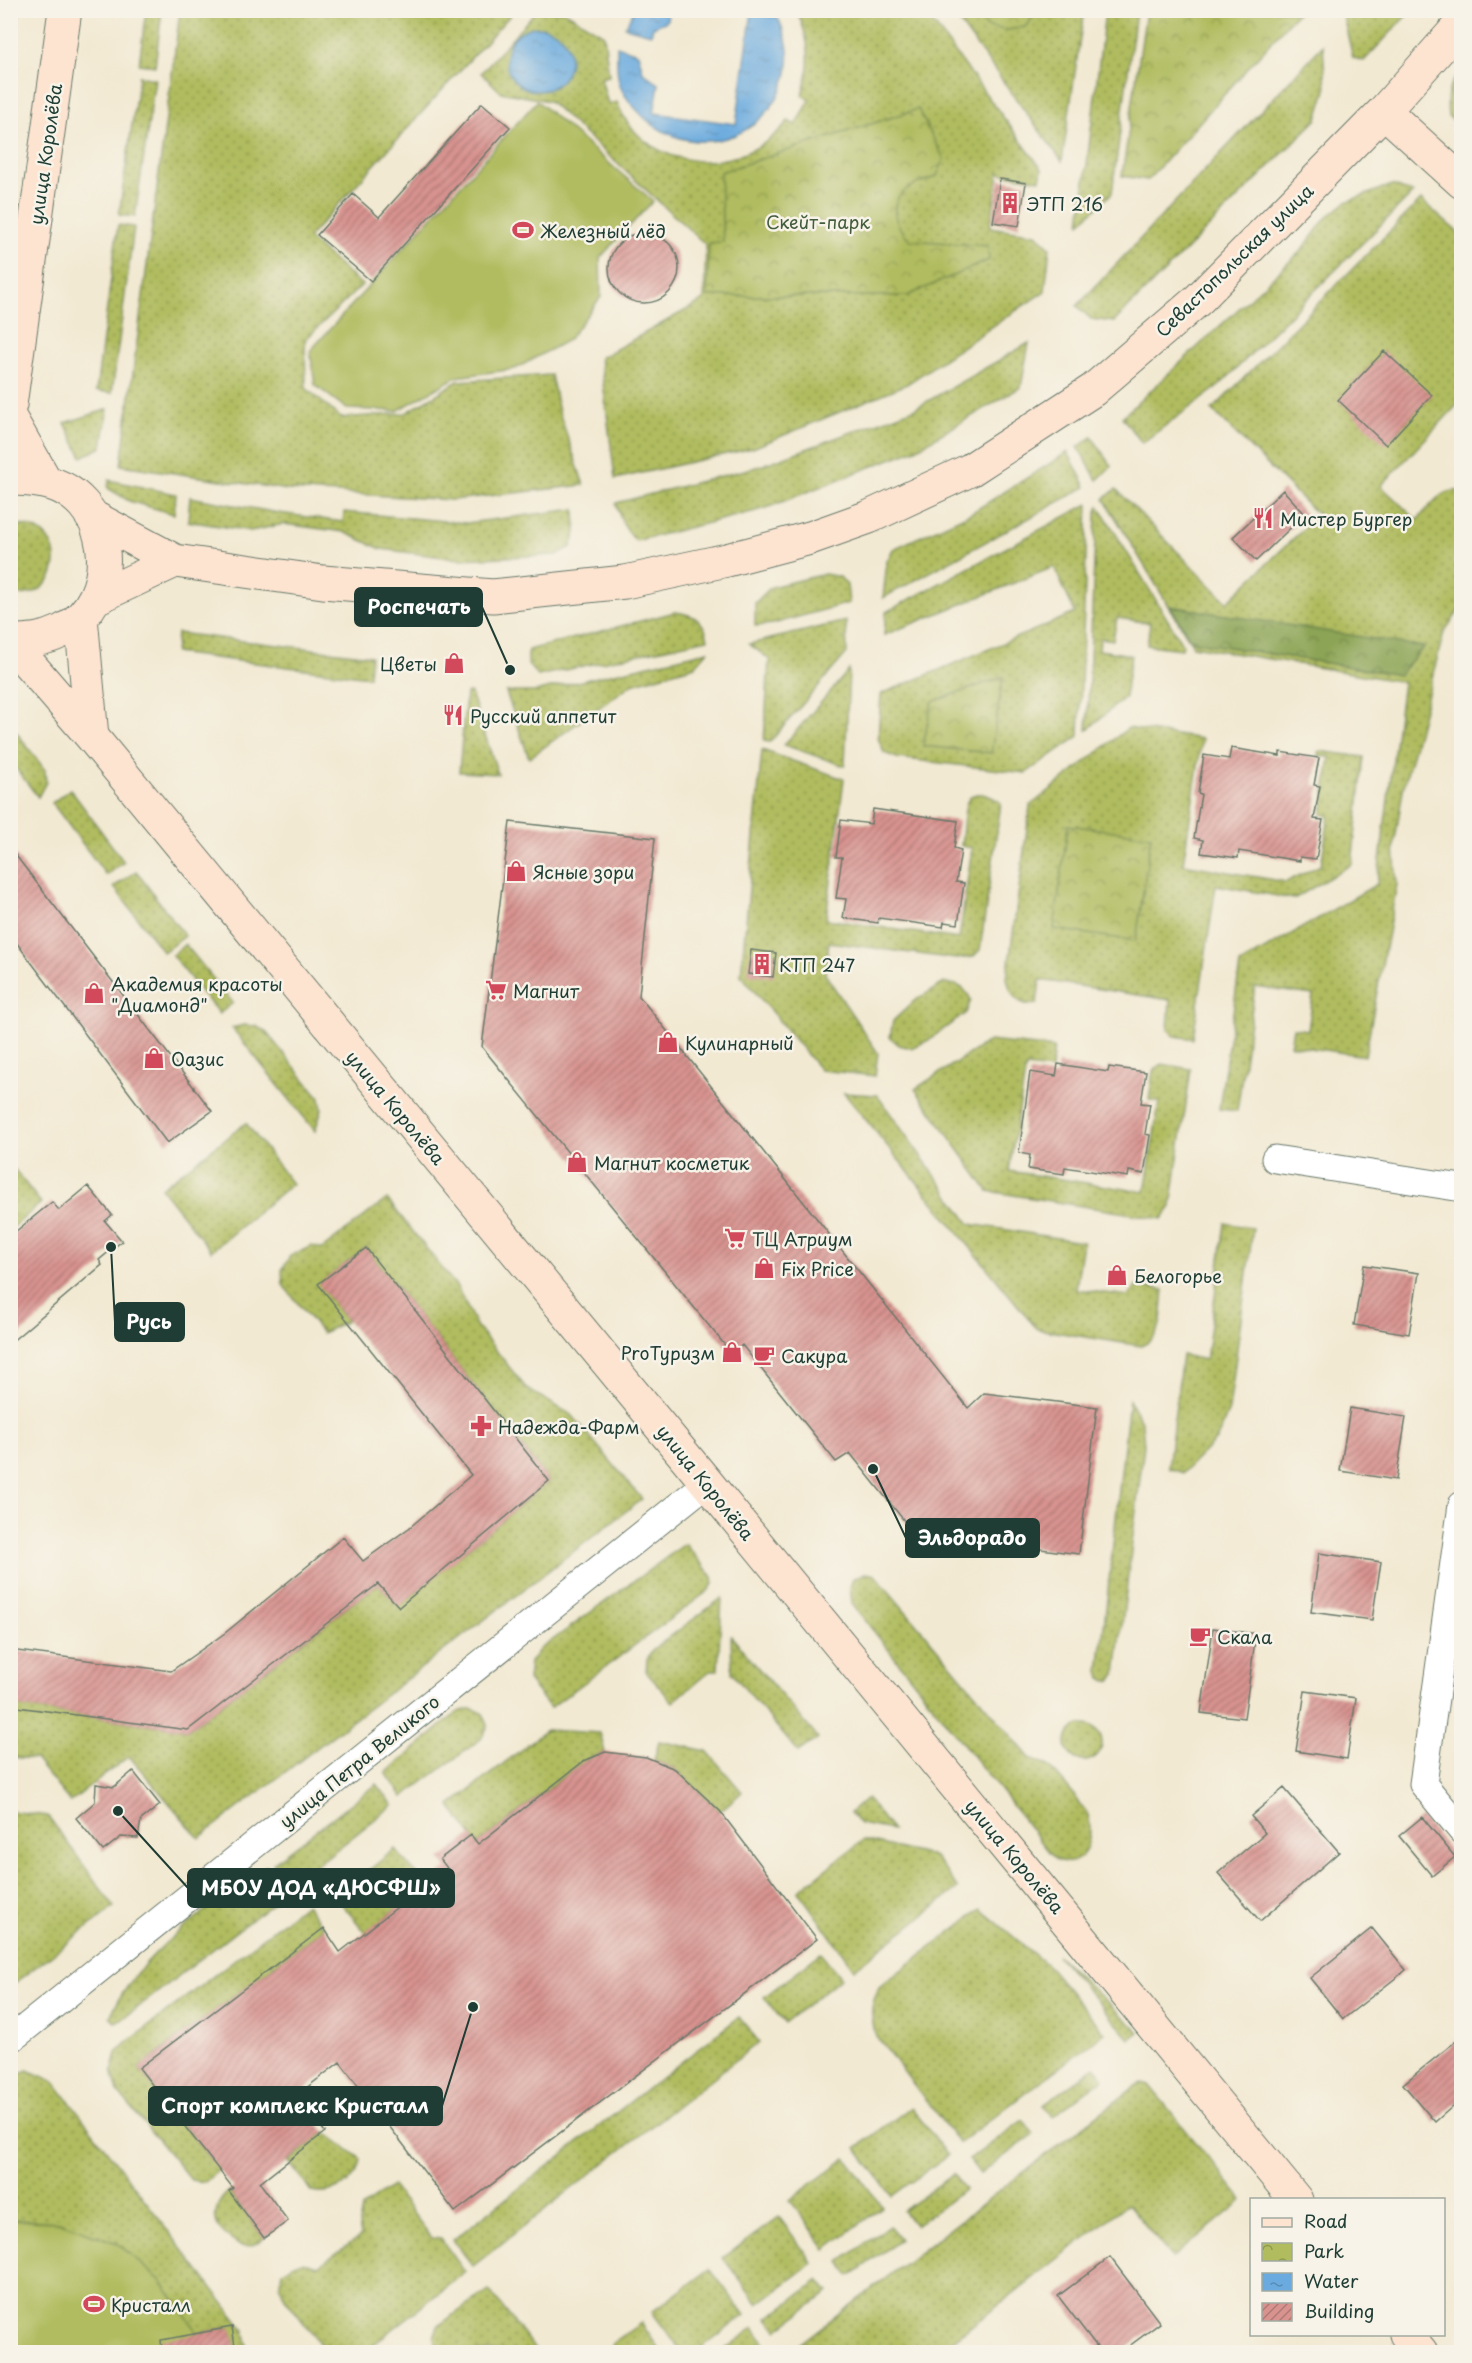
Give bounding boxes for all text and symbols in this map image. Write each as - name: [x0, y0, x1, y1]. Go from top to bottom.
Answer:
- street label: улица Королёва: [22, 81, 68, 226]
- street label: Севастопольская улица: [1149, 177, 1320, 343]
- place label: ЭТП 216: [1026, 190, 1103, 217]
- building icon: ЭТП 216: [998, 191, 1022, 215]
- park label: Скейт-парк: [766, 208, 870, 235]
- place label: Железный лёд: [540, 217, 666, 244]
- sports icon: Железный лёд: [511, 218, 535, 242]
- place label: Мистер Бургер: [1280, 505, 1412, 532]
- restaurant icon: Мистер Бургер: [1251, 506, 1275, 530]
- callout: Роспечать: [355, 588, 482, 626]
- text: Роспечать: [367, 591, 471, 621]
- place label: Цветы: [380, 650, 437, 677]
- shop icon: Цветы: [442, 651, 466, 675]
- place label: Русский аппетит: [470, 702, 617, 729]
- restaurant icon: Русский аппетит: [441, 703, 465, 727]
- place label: Ясные зори: [533, 858, 634, 885]
- shop icon: Ясные зори: [504, 859, 528, 883]
- place label: КТП 247: [779, 951, 855, 978]
- building icon: КТП 247: [750, 952, 774, 976]
- place label: Академия красоты "Диамонд": [111, 970, 283, 1018]
- place label: Магнит: [513, 977, 580, 1004]
- supermarket icon: Магнит: [484, 978, 508, 1002]
- shop icon: Академия красоты "Диамонд": [82, 981, 106, 1005]
- place label: Кулинарный: [685, 1029, 794, 1056]
- shop icon: Кулинарный: [656, 1030, 680, 1054]
- street label: улица Королёва: [340, 1044, 453, 1171]
- place label: Оазис: [171, 1045, 224, 1072]
- shop icon: Оазис: [142, 1046, 166, 1070]
- place label: Магнит косметик: [594, 1149, 750, 1176]
- shop icon: Магнит косметик: [565, 1150, 589, 1174]
- place label: ТЦ Атриум: [752, 1225, 853, 1252]
- supermarket icon: ТЦ Атриум: [723, 1226, 747, 1250]
- place label: Fix Price: [781, 1255, 854, 1282]
- shop icon: Fix Price: [752, 1256, 776, 1280]
- place label: Белогорье: [1134, 1262, 1222, 1289]
- shop icon: Белогорье: [1105, 1263, 1129, 1287]
- callout: Русь: [115, 1303, 184, 1341]
- text: Русь: [126, 1306, 172, 1336]
- place label: ProТуризм: [621, 1339, 715, 1366]
- shop icon: ProТуризм: [720, 1340, 744, 1364]
- place label: Сакура: [781, 1342, 848, 1369]
- cafe icon: Сакура: [752, 1343, 776, 1367]
- place label: Надежда-Фарм: [498, 1413, 640, 1440]
- pharmacy icon: Надежда-Фарм: [469, 1414, 493, 1438]
- street label: улица Королёва: [651, 1418, 762, 1546]
- callout: Эльдорадо: [906, 1519, 1039, 1557]
- text: Эльдорадо: [918, 1522, 1026, 1552]
- place label: Скала: [1217, 1623, 1273, 1650]
- cafe icon: Скала: [1188, 1624, 1212, 1648]
- street label: улица Петра Великого: [273, 1688, 445, 1834]
- street label: улица Королёва: [959, 1793, 1072, 1920]
- callout: МБОУ ДОД «ДЮСФШ»: [188, 1869, 454, 1907]
- text: МБОУ ДОД «ДЮСФШ»: [201, 1872, 441, 1902]
- callout: Спорт комплекс Кристалл: [149, 2087, 442, 2125]
- text: Спорт комплекс Кристалл: [161, 2090, 429, 2120]
- legend: [1250, 2198, 1445, 2336]
- text: Road: [1304, 2207, 1348, 2234]
- text: Park: [1304, 2237, 1344, 2264]
- text: Water: [1304, 2267, 1359, 2294]
- place label: Кристалл: [111, 2291, 191, 2318]
- sports icon: Кристалл: [82, 2292, 106, 2316]
- text: Building: [1304, 2297, 1374, 2324]

